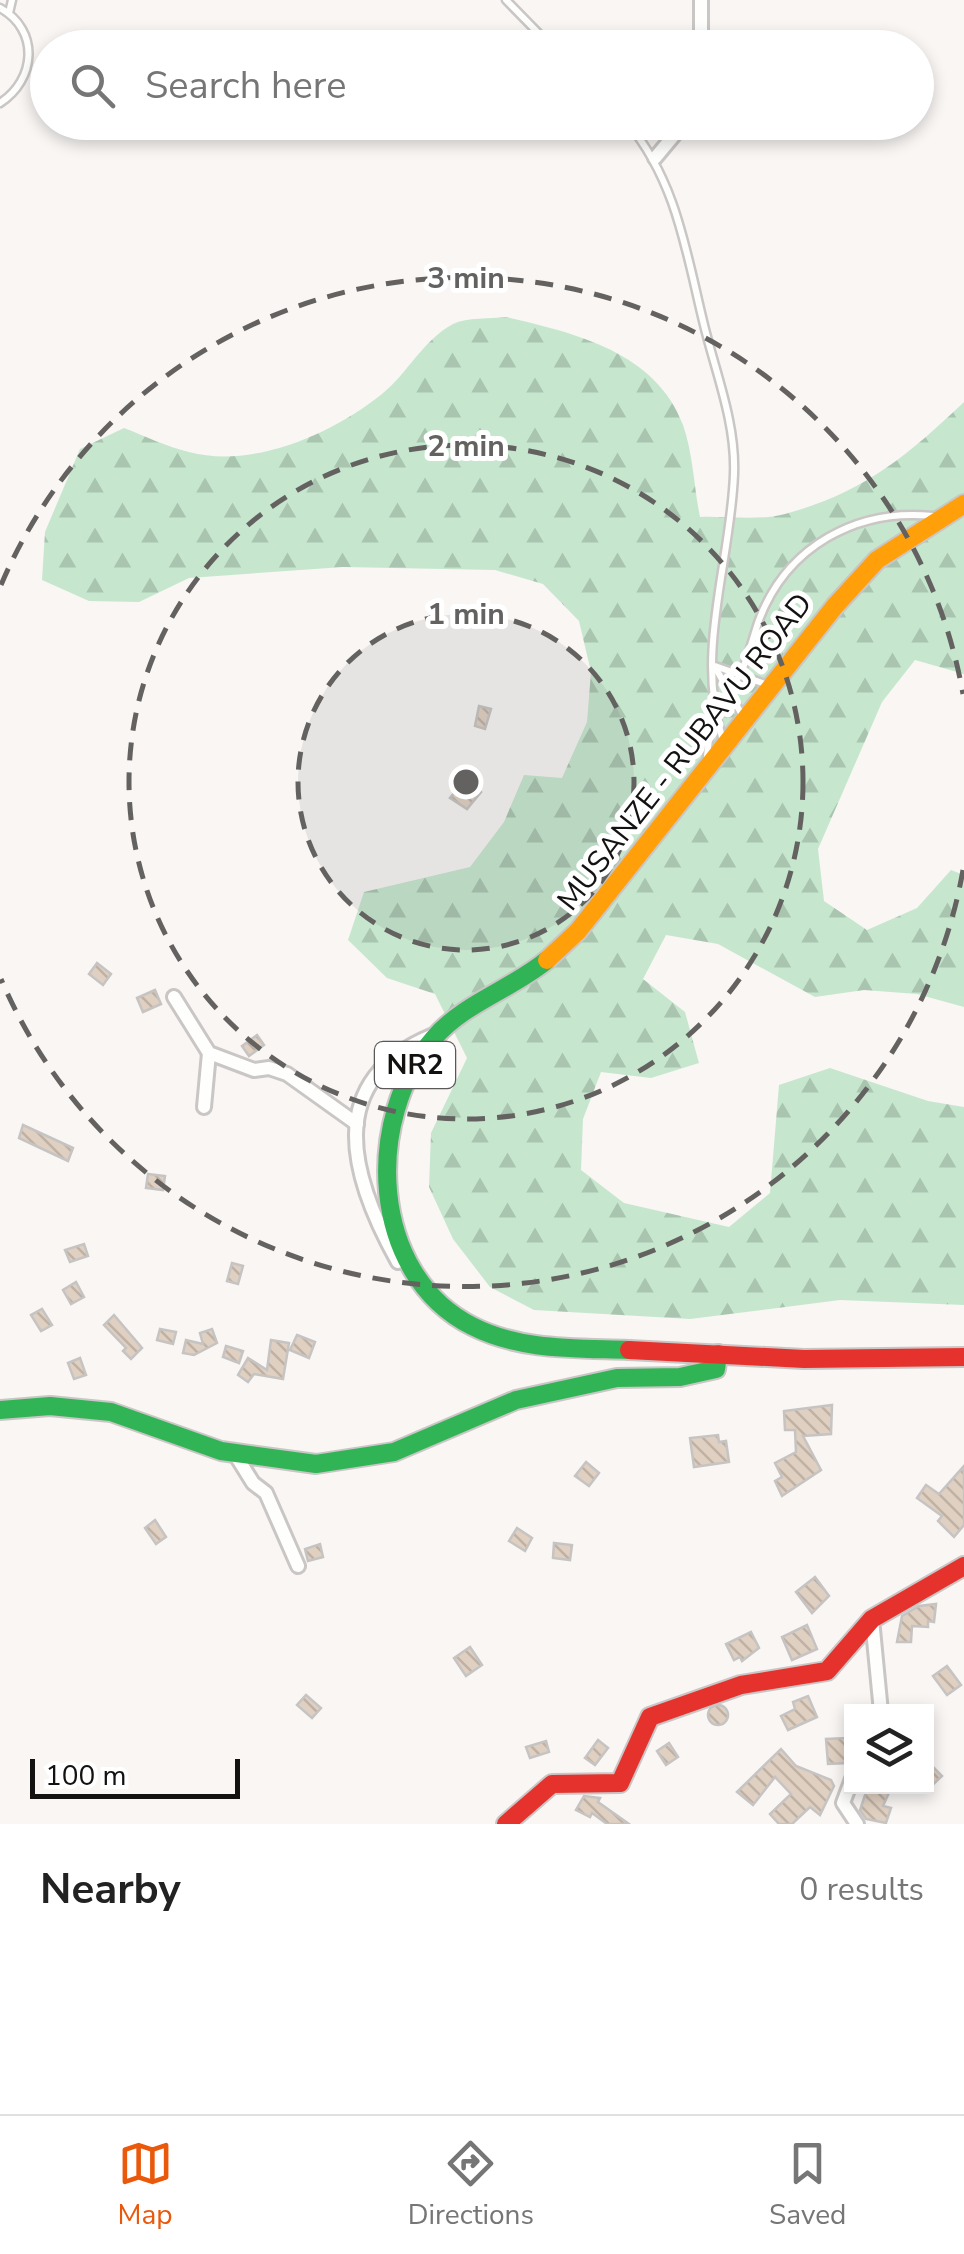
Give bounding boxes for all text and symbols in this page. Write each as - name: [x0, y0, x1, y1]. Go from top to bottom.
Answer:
- search box: [30, 30, 934, 140]
- icon: search: [65, 58, 120, 113]
- text: Search here: [145, 60, 346, 111]
- text: 3 min: [427, 258, 505, 299]
- text: 2 min: [427, 426, 505, 467]
- street label: MUSANZE - RUBAVU ROAD: [548, 585, 822, 919]
- text: 1 min: [427, 594, 505, 635]
- centre of rings: [448, 764, 484, 800]
- road number: NR2: [375, 1042, 455, 1088]
- map controls: [844, 1704, 934, 1794]
- button: layers: [844, 1704, 934, 1794]
- scale bar: [30, 1754, 240, 1798]
- text: 100 m: [45, 1757, 127, 1795]
- text: Nearby: [40, 1861, 181, 1918]
- text: 0 results: [799, 1868, 924, 1911]
- tab: Map: [118, 2136, 173, 2234]
- tab: Directions: [408, 2136, 534, 2234]
- tab: Saved: [769, 2136, 846, 2234]

